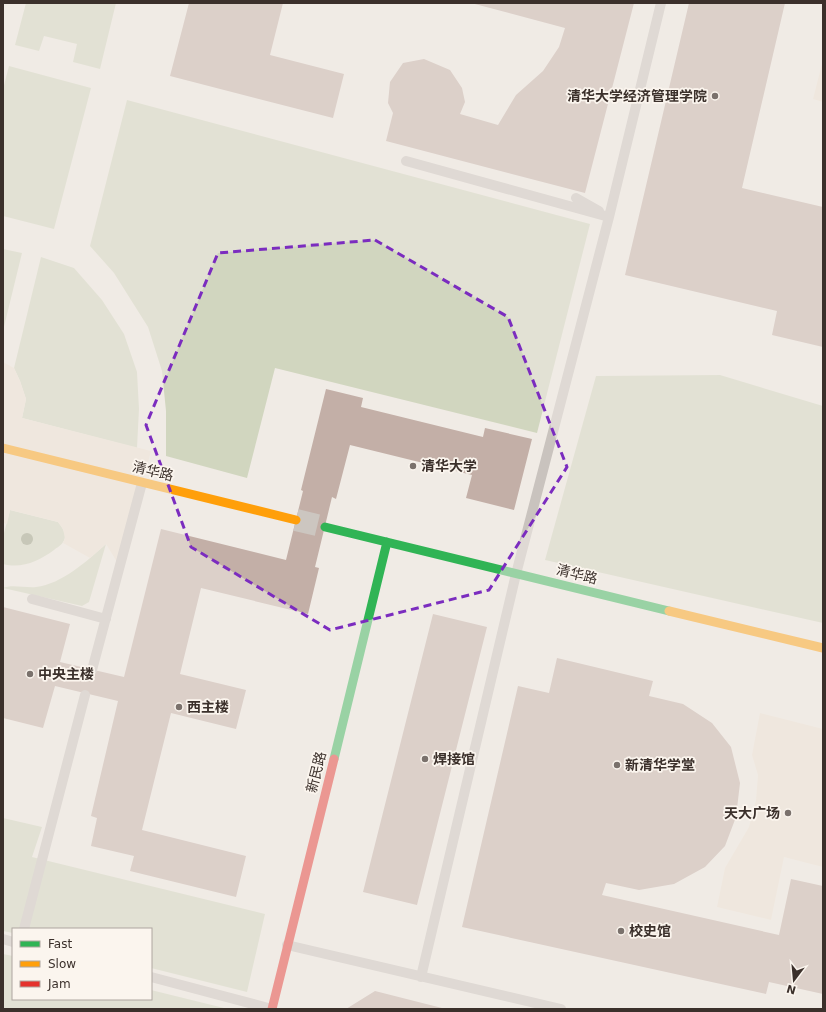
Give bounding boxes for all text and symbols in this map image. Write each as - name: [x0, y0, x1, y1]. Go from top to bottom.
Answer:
- place label: 清华大学经济管理学院: [567, 88, 707, 104]
- marker: 清华大学经济管理学院: [710, 91, 720, 101]
- street label: 清华路: [131, 458, 175, 484]
- place label: 清华大学: [421, 458, 477, 474]
- marker: 清华大学: [408, 461, 418, 471]
- street label: 清华路: [555, 561, 599, 587]
- place label: 中央主楼: [38, 666, 94, 682]
- marker: 中央主楼: [25, 669, 35, 679]
- place label: 西主楼: [187, 699, 229, 715]
- marker: 西主楼: [174, 702, 184, 712]
- street label: 新民路: [303, 750, 329, 794]
- place label: 焊接馆: [433, 751, 475, 767]
- marker: 焊接馆: [420, 754, 430, 764]
- place label: 新清华学堂: [625, 757, 695, 773]
- marker: 新清华学堂: [612, 760, 622, 770]
- place label: 天大广场: [724, 805, 780, 821]
- marker: 天大广场: [783, 808, 793, 818]
- place label: 校史馆: [629, 923, 671, 939]
- marker: 校史馆: [616, 926, 626, 936]
- legend: [12, 928, 152, 1000]
- text: Fast: [48, 937, 72, 951]
- text: Slow: [48, 957, 76, 971]
- north arrow: [774, 960, 814, 1000]
- text: Jam: [47, 977, 71, 991]
- text: N: [785, 982, 798, 997]

